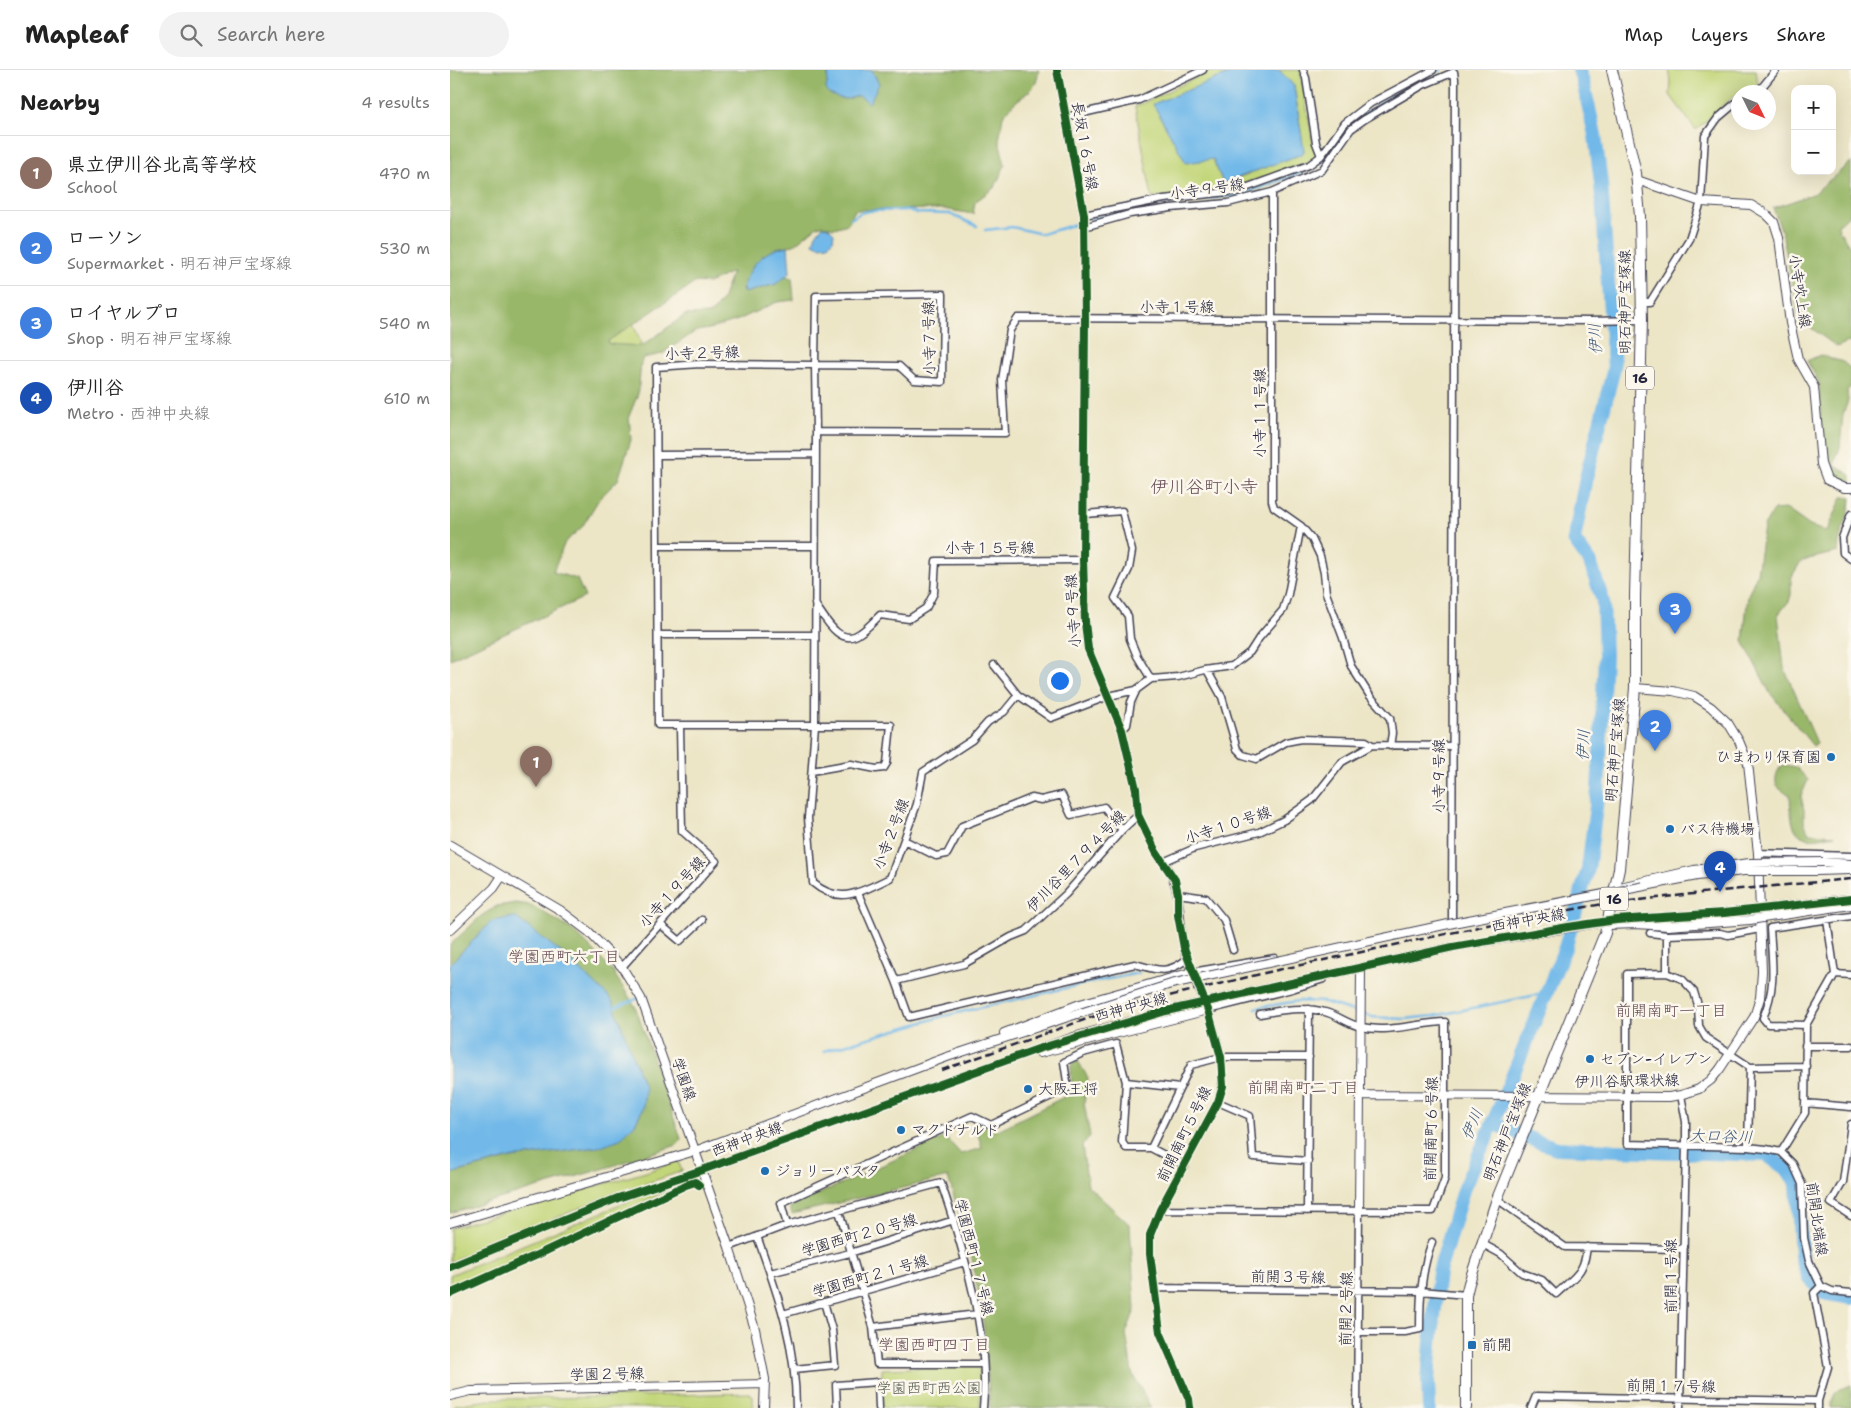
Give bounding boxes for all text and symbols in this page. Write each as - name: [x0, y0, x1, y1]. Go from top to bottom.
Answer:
- search box: [159, 12, 509, 57]
- text: Mapleaf: [25, 19, 129, 51]
- icon: search: [177, 21, 205, 49]
- text: Search here: [217, 22, 325, 47]
- text: Map: [1625, 23, 1663, 47]
- text: Layers: [1691, 23, 1748, 47]
- text: Share: [1776, 23, 1826, 47]
- north arrow: [1731, 85, 1776, 130]
- map controls: [1791, 85, 1836, 175]
- button: +: [1791, 85, 1836, 130]
- text: Nearby: [20, 89, 100, 117]
- text: 4 results: [361, 92, 430, 113]
- street label: 長坂１６号線: [1067, 100, 1103, 192]
- button: −: [1791, 130, 1836, 175]
- text: 県立伊川谷北高等学校: [67, 152, 257, 177]
- text: 1: [32, 163, 40, 184]
- text: 470 m: [379, 163, 430, 184]
- street label: 小寺９号線: [1168, 174, 1246, 204]
- text: School: [67, 177, 117, 198]
- text: ローソン: [67, 225, 143, 250]
- text: 2: [30, 238, 42, 259]
- text: 530 m: [380, 238, 430, 259]
- street label: 明石神戸宝塚線: [1615, 249, 1635, 355]
- street label: 小寺吹上線: [1784, 252, 1816, 330]
- text: Supermarket · 明石神戸宝塚線: [67, 253, 292, 274]
- street label: 小寺１号線: [1139, 297, 1215, 317]
- text: ロイヤルプロ: [67, 300, 181, 325]
- street label: 小寺７号線: [918, 300, 940, 376]
- text: 3: [30, 313, 42, 334]
- text: 540 m: [379, 313, 430, 334]
- water label: 伊川: [1583, 322, 1607, 356]
- text: Shop · 明石神戸宝塚線: [67, 328, 232, 349]
- street label: 小寺２号線: [664, 342, 740, 364]
- road number: 16: [1626, 366, 1654, 390]
- street label: 小寺１１号線: [1250, 368, 1270, 458]
- text: 伊川谷: [67, 375, 124, 400]
- text: 4: [30, 388, 42, 409]
- text: 610 m: [383, 388, 430, 409]
- text: Metro · 西神中央線: [67, 403, 210, 424]
- district label: 伊川谷町小寺: [1150, 475, 1258, 499]
- street label: 小寺１５号線: [945, 538, 1035, 558]
- street label: 小寺９号線: [1060, 573, 1086, 649]
- pin: 3: [1659, 593, 1691, 634]
- your location: [1047, 668, 1073, 694]
- street label: 明石神戸宝塚線: [1600, 697, 1630, 803]
- pin: 2: [1639, 710, 1671, 751]
- water label: 伊川: [1572, 728, 1594, 762]
- street label: 小寺９号線: [1429, 738, 1449, 814]
- pin: 1: [520, 746, 552, 787]
- place label: ひまわり保育園: [1716, 747, 1821, 767]
- marker: ひまわり保育園: [1825, 751, 1837, 763]
- street label: 小寺２号線: [868, 795, 914, 873]
- street label: 小寺１０号線: [1182, 802, 1274, 848]
- street label: 伊川谷里７９４号線: [1022, 805, 1130, 917]
- place label: バス待機場: [1680, 819, 1755, 839]
- marker: バス待機場: [1664, 823, 1676, 835]
- pin: 4: [1704, 851, 1736, 892]
- street label: 小寺１９号線: [634, 852, 710, 932]
- road number: 16: [1600, 888, 1628, 911]
- street label: 西神中央線: [1489, 904, 1567, 936]
- district label: 学園西町六丁目: [508, 946, 620, 967]
- street label: 西神中央線: [1092, 988, 1170, 1026]
- district label: 前開南町一丁目: [1615, 1000, 1727, 1021]
- place label: セブン-イレブン: [1600, 1049, 1712, 1069]
- marker: セブン-イレブン: [1584, 1053, 1596, 1065]
- street label: 学園線: [667, 1054, 701, 1104]
- street label: 伊川谷駅環状線: [1574, 1070, 1680, 1092]
- street label: 前開南町６号線: [1420, 1076, 1442, 1182]
- district label: 前開南町二丁目: [1247, 1077, 1359, 1098]
- place label: 大阪王将: [1038, 1079, 1098, 1099]
- street label: 明石神戸宝塚線: [1478, 1080, 1536, 1184]
- street label: 前開南町５号線: [1152, 1082, 1216, 1186]
- marker: 大阪王将: [1022, 1083, 1034, 1095]
- water label: 伊川: [1456, 1105, 1488, 1143]
- street label: 西神中央線: [708, 1117, 786, 1161]
- place label: マクドナルド: [911, 1120, 1000, 1140]
- marker: マクドナルド: [895, 1124, 907, 1136]
- water label: 大口谷川: [1689, 1124, 1753, 1148]
- place label: ジョリーパスタ: [775, 1161, 880, 1181]
- marker: ジョリーパスタ: [759, 1165, 771, 1177]
- street label: 前開北端線: [1802, 1180, 1832, 1258]
- street label: 学園西町１７号線: [950, 1196, 998, 1318]
- street label: 学園西町２０号線: [799, 1209, 919, 1261]
- street label: 前開１号線: [1661, 1238, 1681, 1314]
- street label: 学園西町２１号線: [810, 1250, 930, 1302]
- street label: 前開３号線: [1250, 1266, 1326, 1288]
- street label: 前開２号線: [1335, 1271, 1357, 1347]
- district label: 学園西町四丁目: [878, 1334, 990, 1355]
- place label: 前開: [1482, 1335, 1512, 1355]
- marker: 前開: [1466, 1339, 1478, 1351]
- street label: 学園２号線: [569, 1363, 645, 1385]
- street label: 前開１７号線: [1626, 1375, 1716, 1397]
- park label: 学園西町西公園: [876, 1378, 982, 1398]

